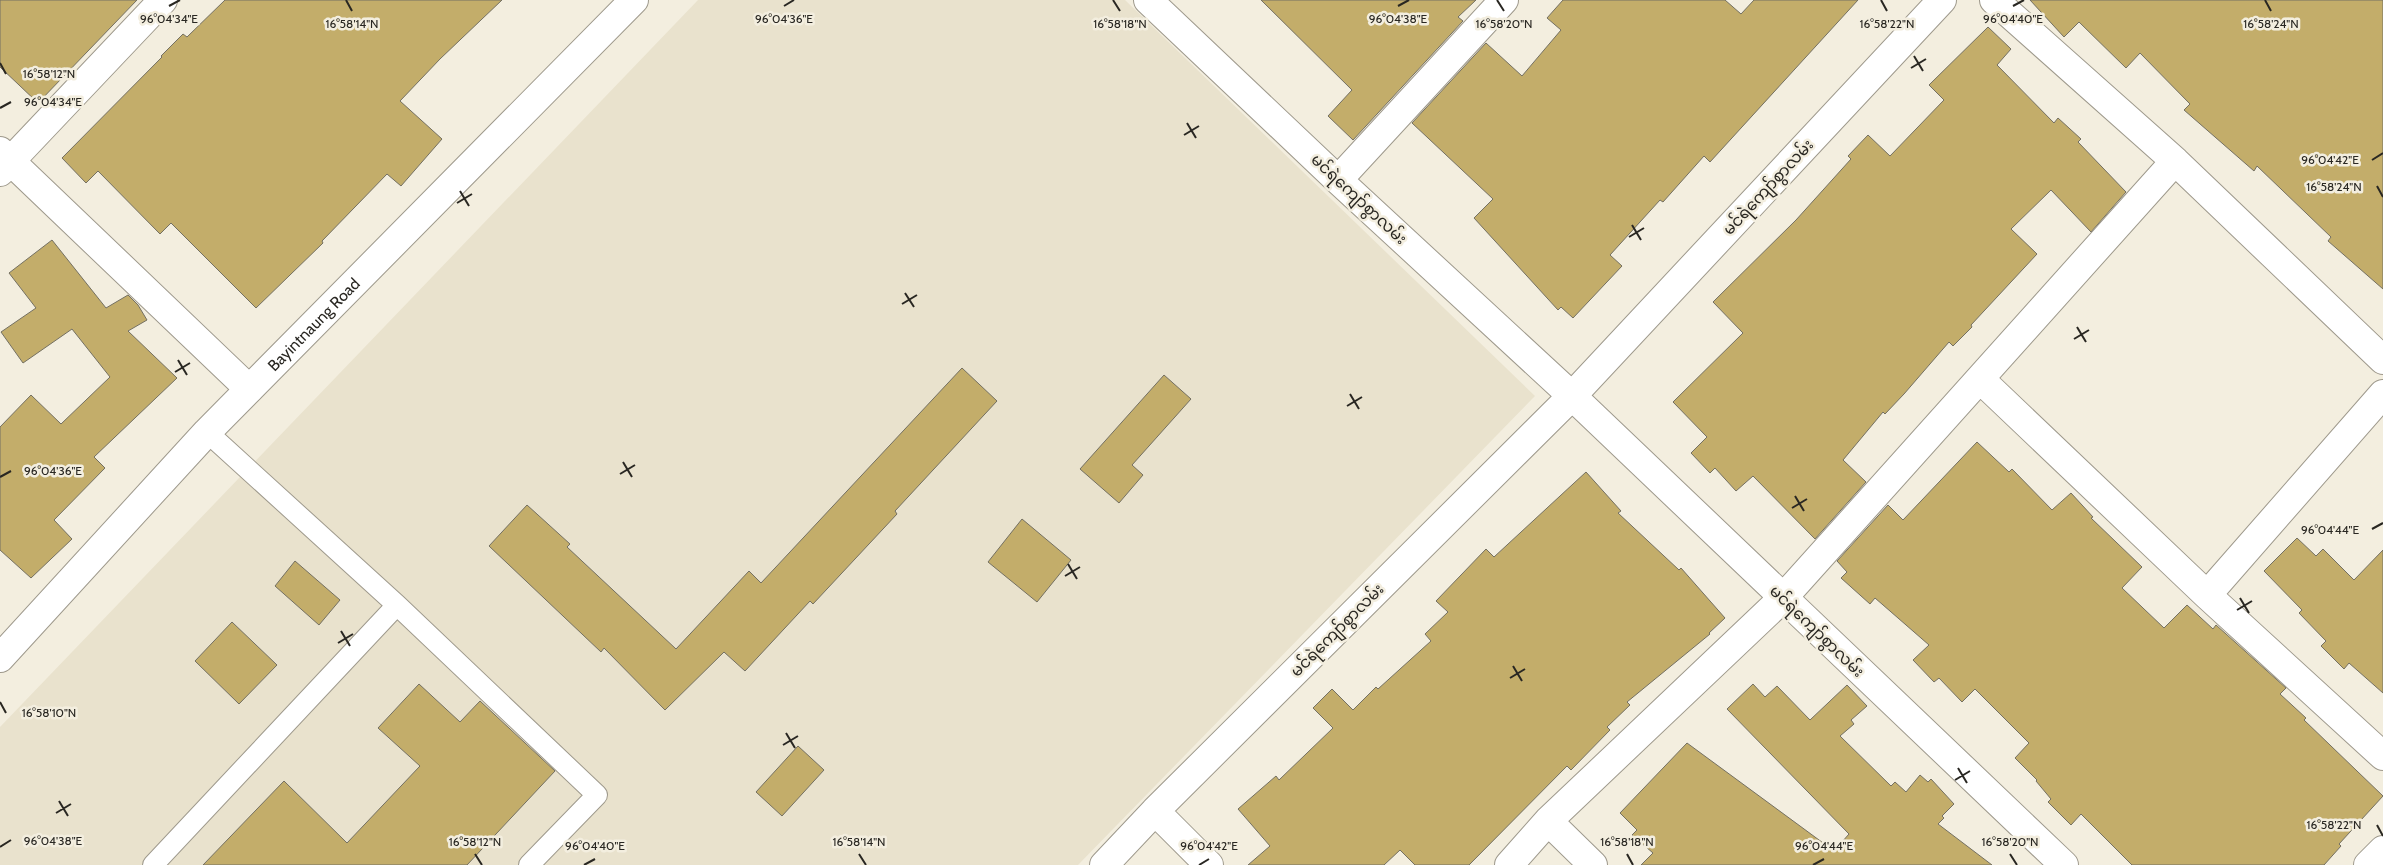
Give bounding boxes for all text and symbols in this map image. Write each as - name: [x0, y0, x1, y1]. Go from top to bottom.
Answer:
- text: 96°04'34"E: [140, 11, 198, 26]
- text: 96°04'36"E: [755, 11, 813, 26]
- text: 96°04'38"E: [1369, 11, 1428, 26]
- text: 96°04'40"E: [1983, 11, 2043, 26]
- text: 16°58'14"N: [326, 16, 378, 31]
- text: 16°58'18"N: [1093, 16, 1147, 31]
- text: 16°58'20"N: [1476, 16, 1532, 31]
- text: 16°58'22"N: [1860, 16, 1914, 31]
- text: 16°58'24"N: [2243, 16, 2299, 31]
- text: 16°58'12"N: [23, 66, 75, 81]
- text: 96°04'34"E: [24, 94, 82, 109]
- street label: မင်ရဲကျော်စွာလမ်း: [1717, 134, 1820, 242]
- street label: မင်ရဲကျော်စွာလမ်း: [1304, 148, 1412, 251]
- text: 96°04'42"E: [2301, 152, 2359, 167]
- text: 16°58'24"N: [2306, 179, 2362, 194]
- street label: Bayintnaung Road: [264, 274, 364, 375]
- text: 96°04'36"E: [24, 463, 82, 478]
- text: 96°04'44"E: [2301, 522, 2359, 537]
- street label: မင်ရဲကျော်စွာလမ်း: [1285, 578, 1390, 683]
- street label: မင်ရဲကျော်စွာလမ်း: [1763, 580, 1870, 684]
- text: 16°58'10"N: [22, 705, 76, 720]
- text: 16°58'22"N: [2307, 817, 2361, 832]
- text: 96°04'38"E: [24, 833, 83, 848]
- text: 16°58'12"N: [449, 834, 501, 849]
- text: 16°58'14"N: [833, 834, 885, 849]
- text: 16°58'18"N: [1600, 834, 1654, 849]
- text: 16°58'20"N: [1982, 834, 2038, 849]
- text: 96°04'40"E: [565, 838, 625, 853]
- text: 96°04'42"E: [1180, 838, 1238, 853]
- text: 96°04'44"E: [1795, 838, 1853, 853]

